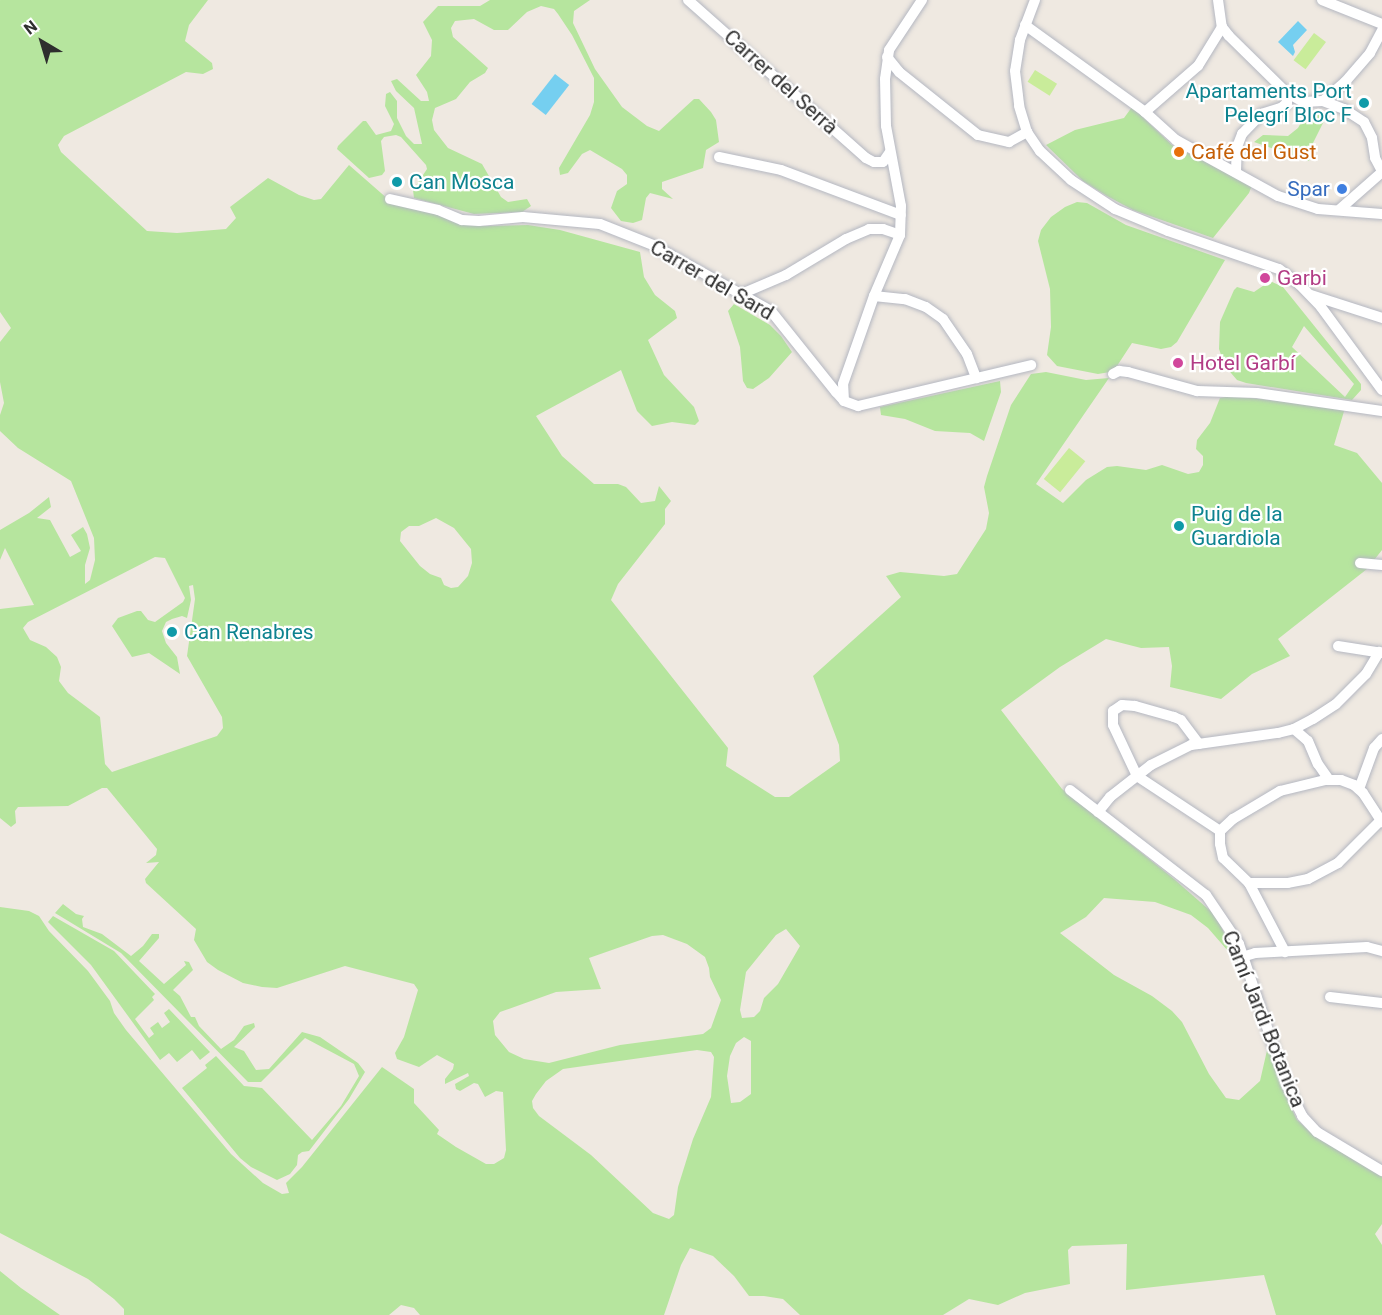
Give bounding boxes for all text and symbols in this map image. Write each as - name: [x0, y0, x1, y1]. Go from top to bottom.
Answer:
- north arrow: [12, 12, 72, 72]
- text: N: [20, 16, 41, 38]
- street label: Carrer del Serrà: [719, 24, 843, 140]
- place label: Apartaments Port Pelegrí Bloc F: [1186, 78, 1352, 128]
- marker: Apartaments Port Pelegrí Bloc F: [1357, 96, 1371, 110]
- place label: Café del Gust: [1191, 139, 1316, 165]
- marker: Café del Gust: [1172, 145, 1186, 159]
- place label: Can Mosca: [409, 169, 514, 195]
- marker: Can Mosca: [390, 175, 404, 189]
- place label: Spar: [1287, 176, 1330, 202]
- marker: Spar: [1335, 182, 1349, 196]
- street label: Carrer del Sard: [646, 234, 778, 326]
- place label: Garbi: [1277, 265, 1327, 291]
- marker: Garbi: [1258, 271, 1272, 285]
- place label: Hotel Garbí: [1190, 350, 1295, 376]
- marker: Hotel Garbí: [1171, 356, 1185, 370]
- place label: Puig de la Guardiola: [1191, 501, 1283, 551]
- marker: Puig de la Guardiola: [1172, 519, 1186, 533]
- place label: Can Renabres: [184, 619, 314, 645]
- marker: Can Renabres: [165, 625, 179, 639]
- street label: Camí Jardi Botanica: [1217, 927, 1311, 1111]

